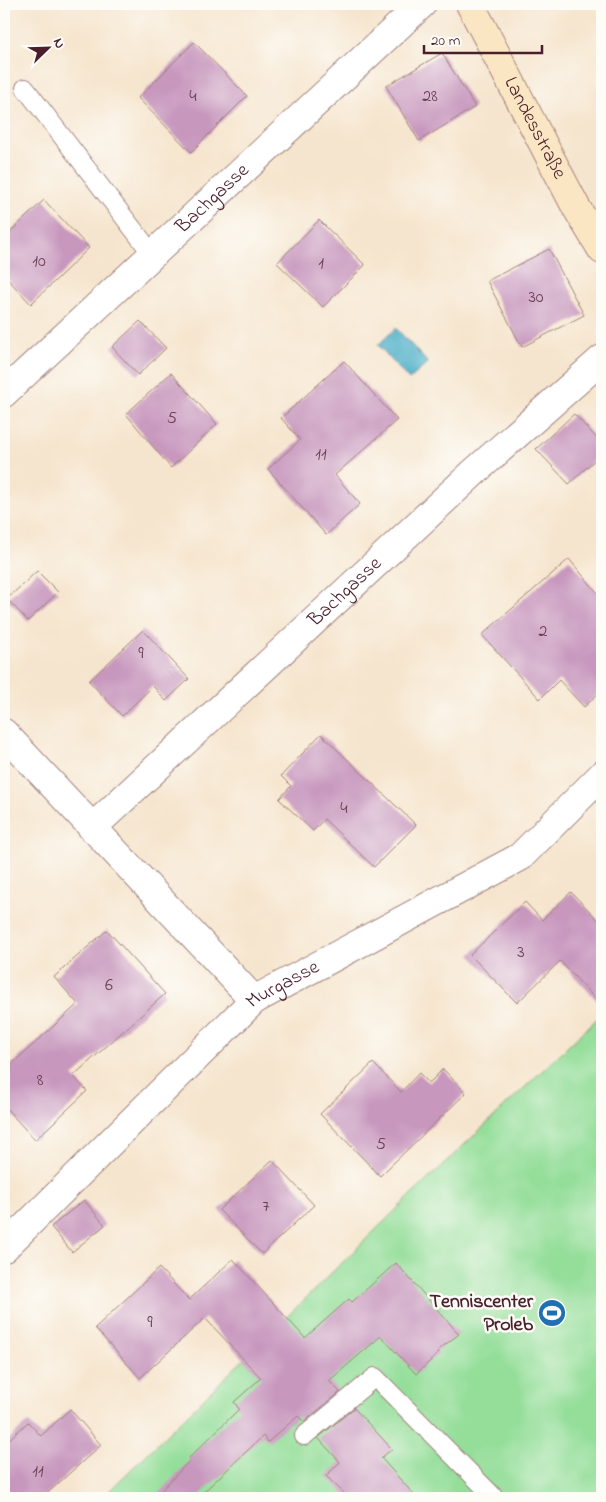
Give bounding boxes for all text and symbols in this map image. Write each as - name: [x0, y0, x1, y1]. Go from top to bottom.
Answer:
- north arrow: [22, 22, 72, 72]
- scale bar: [424, 22, 541, 54]
- text: 20 m: [431, 30, 461, 52]
- text: N: [47, 35, 70, 52]
- street label: Landesstraße: [496, 72, 574, 184]
- house number: 4: [189, 84, 197, 110]
- house number: 28: [422, 84, 438, 110]
- street label: Bachgasse: [168, 157, 256, 241]
- house number: 10: [32, 249, 46, 275]
- house number: 1: [318, 251, 324, 277]
- house number: 30: [528, 285, 544, 311]
- house number: 5: [167, 406, 177, 432]
- house number: 11: [315, 442, 327, 468]
- street label: Bachgasse: [301, 550, 389, 635]
- house number: 2: [539, 619, 548, 645]
- house number: 9: [138, 641, 144, 667]
- house number: 4: [340, 796, 348, 822]
- house number: 3: [517, 940, 525, 966]
- street label: Murgasse: [239, 953, 325, 1015]
- house number: 6: [105, 973, 113, 999]
- house number: 8: [37, 1068, 44, 1094]
- house number: 5: [376, 1132, 386, 1158]
- house number: 7: [262, 1194, 270, 1220]
- place label: Tenniscenter Proleb: [430, 1288, 534, 1340]
- sports icon: Tenniscenter Proleb: [537, 1298, 567, 1328]
- house number: 9: [147, 1310, 153, 1336]
- house number: 11: [32, 1459, 44, 1485]

